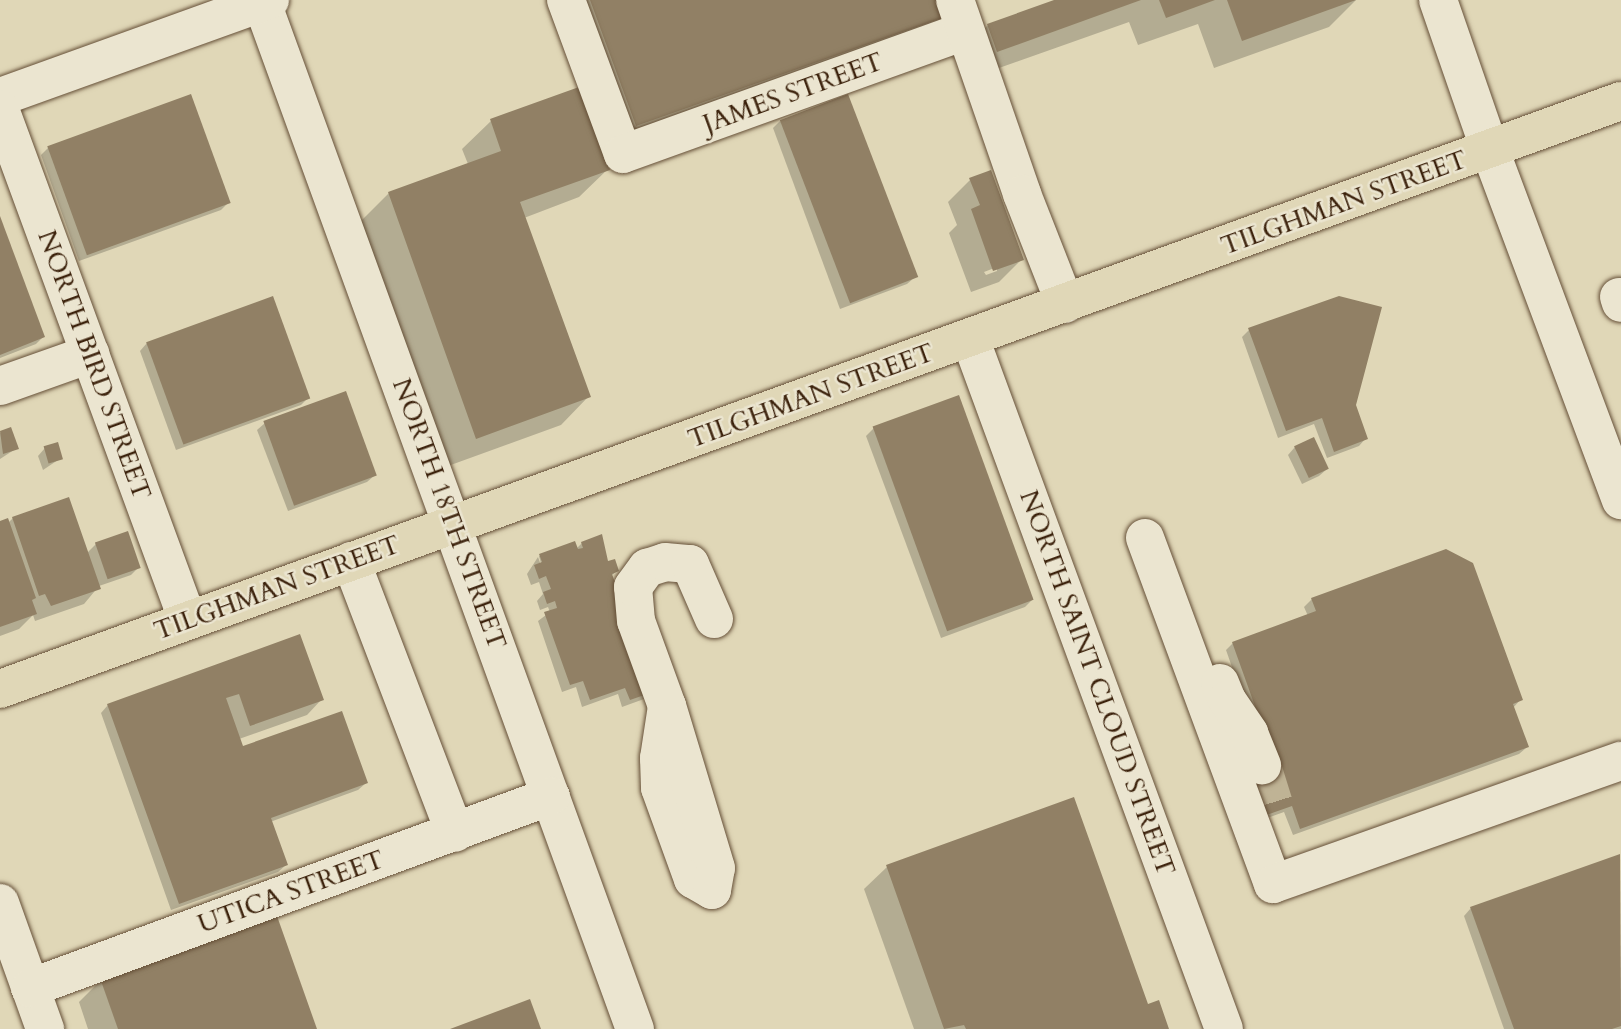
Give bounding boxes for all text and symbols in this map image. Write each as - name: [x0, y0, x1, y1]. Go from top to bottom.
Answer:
- street label: JAMES STREET: [699, 46, 887, 140]
- street label: TILGHMAN STREET: [1217, 144, 1471, 262]
- street label: NORTH BIRD STREET: [31, 226, 157, 504]
- street label: TILGHMAN STREET: [684, 337, 938, 455]
- street label: NORTH 18TH STREET: [385, 374, 513, 654]
- street label: NORTH SAINT CLOUD STREET: [1013, 486, 1181, 880]
- street label: TILGHMAN STREET: [150, 529, 404, 647]
- street label: UTICA STREET: [194, 844, 388, 940]

